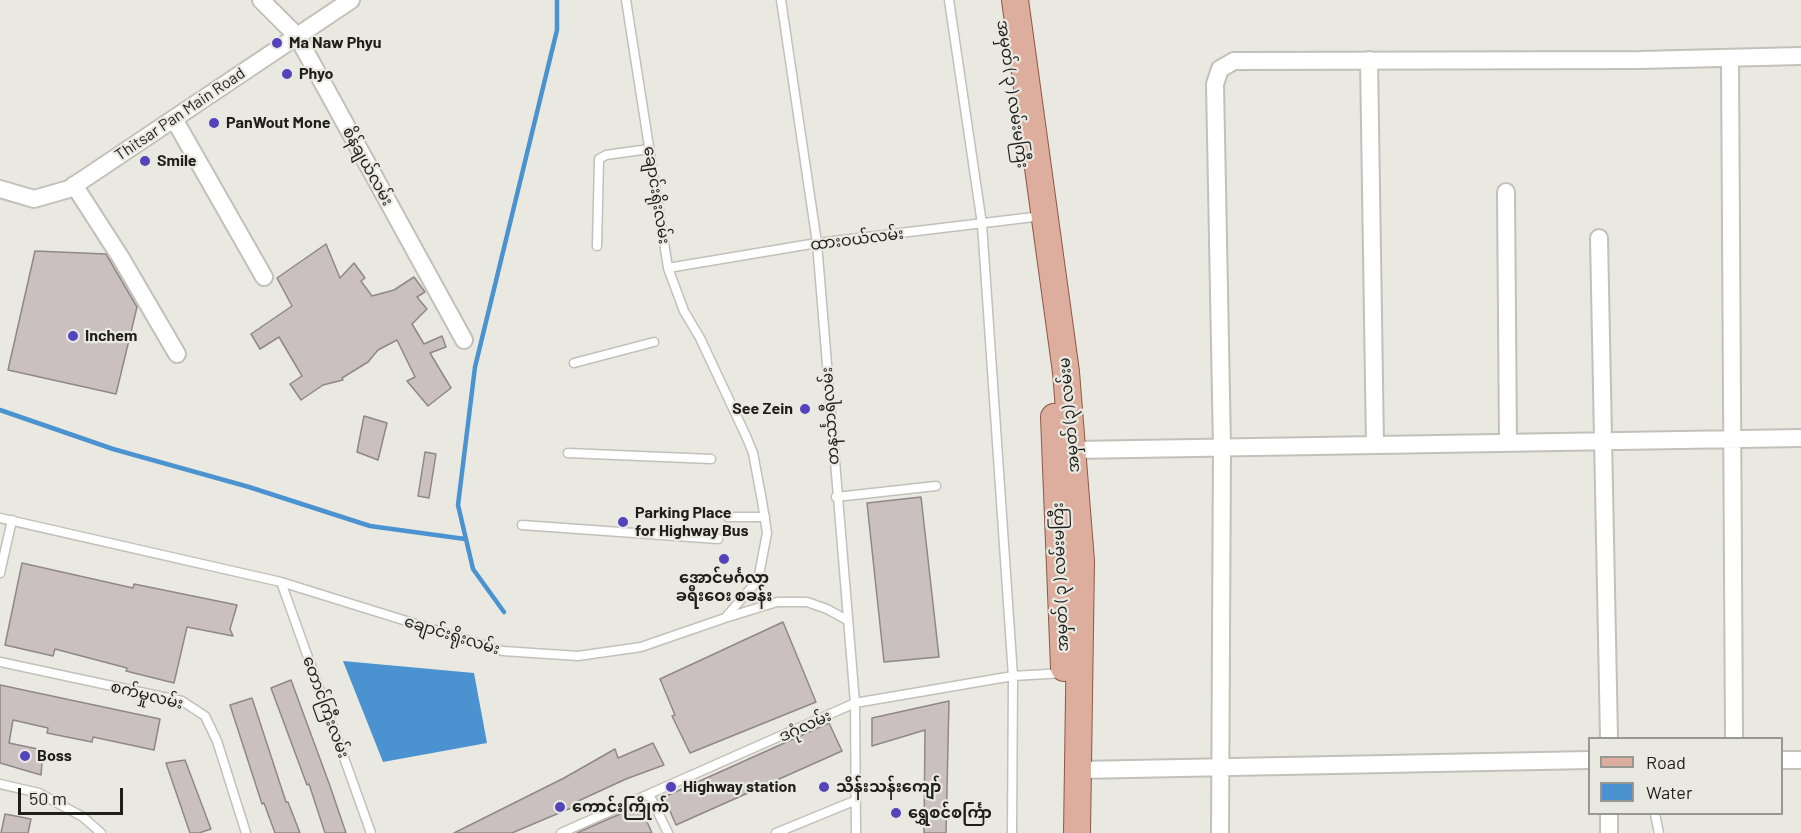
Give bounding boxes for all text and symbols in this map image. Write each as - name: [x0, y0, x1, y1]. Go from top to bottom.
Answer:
- street label: အမှတ် ( ၃ ) လမ်းမကြီး: [993, 19, 1033, 169]
- place label: Ma Naw Phyu: [289, 33, 381, 53]
- marker: Ma Naw Phyu: [270, 36, 284, 50]
- street label: Thitsar Pan Main Road: [111, 63, 249, 165]
- place label: Phyo: [299, 64, 333, 84]
- marker: Phyo: [280, 67, 294, 81]
- place label: PanWout Mone: [226, 113, 330, 133]
- marker: PanWout Mone: [207, 116, 221, 130]
- street label: စိန်ချယ်လမ်း: [338, 123, 398, 209]
- street label: ချောင်းရိုးလမ်း: [640, 145, 674, 245]
- place label: Smile: [157, 151, 197, 171]
- marker: Smile: [138, 154, 152, 168]
- street label: ထားဝယ်လမ်း: [809, 224, 905, 254]
- place label: Inchem: [85, 326, 137, 346]
- marker: Inchem: [66, 329, 80, 343]
- street label: အမှတ် (၃) လမ်းမ: [1054, 357, 1084, 473]
- street label: တနင်္သာရီလမ်း: [817, 367, 843, 465]
- place label: See Zein: [732, 399, 793, 419]
- marker: See Zein: [798, 402, 812, 416]
- street label: အမှတ် ( ၃ ) လမ်းမကြီး: [1048, 502, 1072, 652]
- place label: Parking Place for Highway Bus: [635, 503, 749, 541]
- marker: Parking Place for Highway Bus: [616, 515, 630, 529]
- marker: အောင်မင်္ဂလာ ခရီးဝေး စခန်း: [717, 552, 731, 566]
- place label: အောင်မင်္ဂလာ ခရီးဝေး စခန်း: [676, 568, 772, 606]
- street label: ချောင်းရိုးလမ်း: [402, 611, 502, 659]
- street label: တောင်ကြီးလမ်း: [299, 653, 353, 761]
- street label: စက်မှုလမ်း: [109, 677, 185, 713]
- street label: ဒဂုံလမ်း: [776, 706, 834, 746]
- legend: [1588, 737, 1783, 815]
- place label: Boss: [37, 746, 72, 766]
- marker: Boss: [18, 749, 32, 763]
- text: Road: [1646, 751, 1686, 773]
- scale bar: [21, 776, 126, 814]
- place label: Highway station: [683, 777, 796, 797]
- place label: သိန်းသန်းကျော်: [836, 777, 941, 797]
- marker: Highway station: [664, 780, 678, 794]
- marker: သိန်းသန်းကျော်: [817, 780, 831, 794]
- text: Water: [1646, 781, 1693, 803]
- text: 50 m: [29, 787, 67, 809]
- place label: ကောင်းကြိုက်: [572, 797, 669, 817]
- marker: ကောင်းကြိုက်: [553, 800, 567, 814]
- place label: ရွှေစင်စင်္ကြာ: [908, 803, 992, 823]
- marker: ရွှေစင်စင်္ကြာ: [889, 806, 903, 820]

